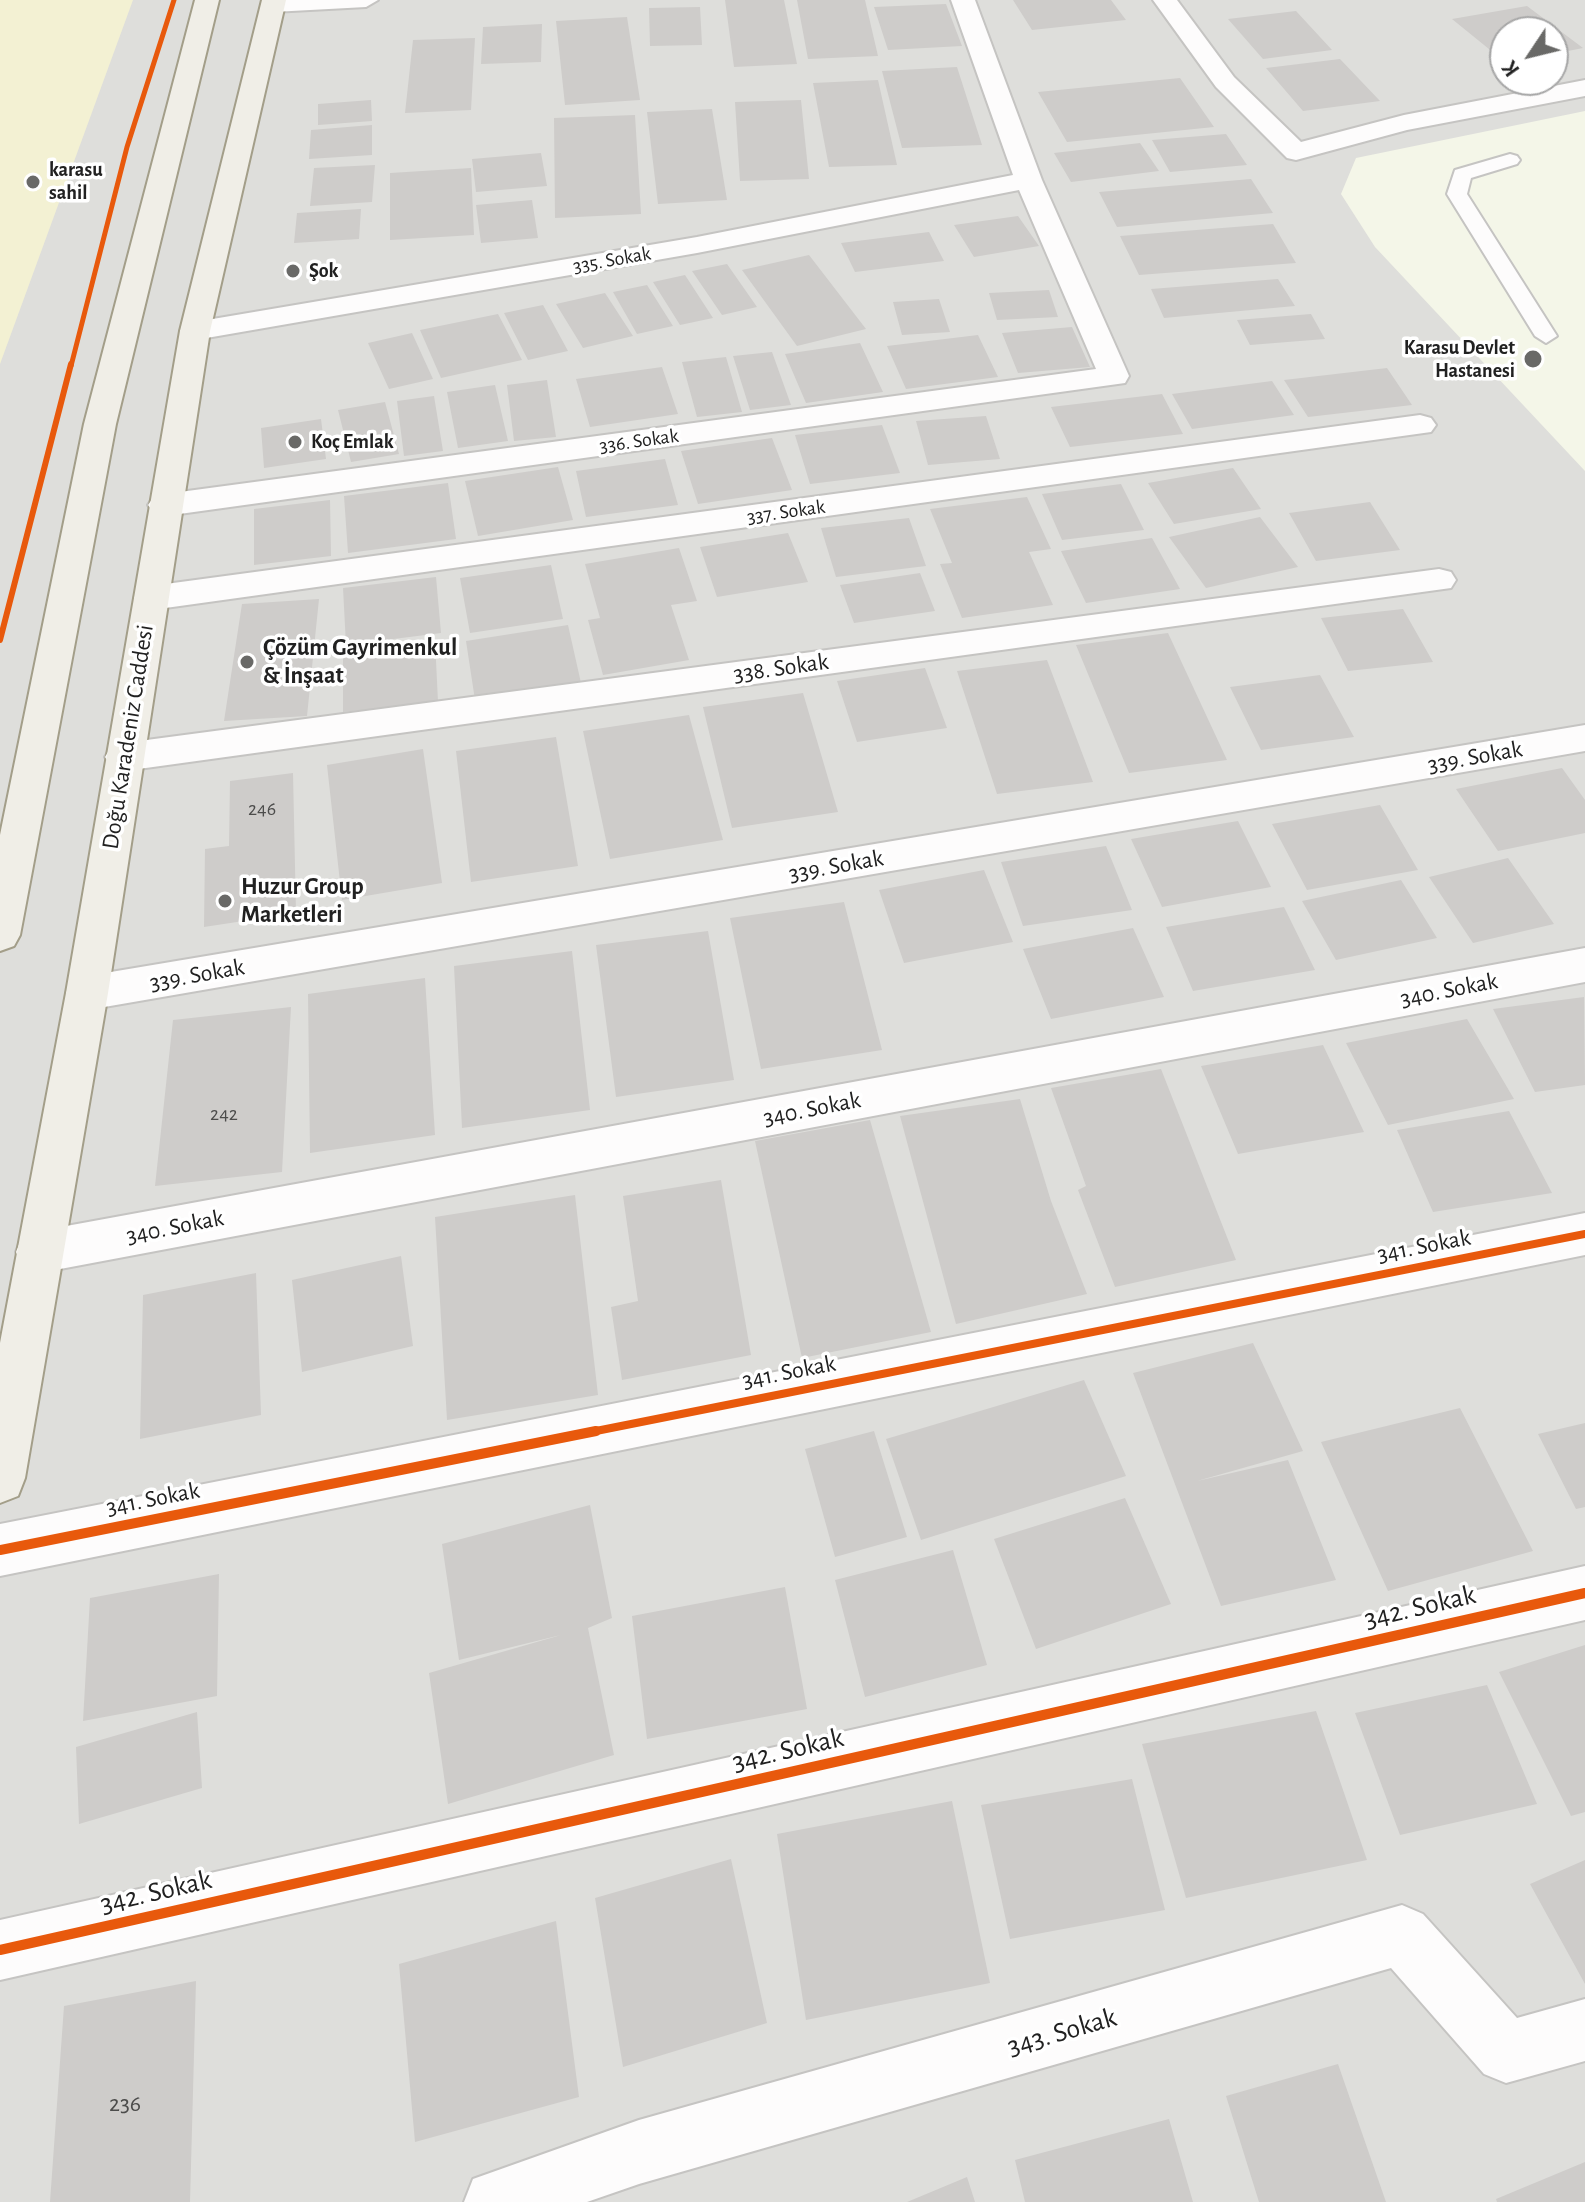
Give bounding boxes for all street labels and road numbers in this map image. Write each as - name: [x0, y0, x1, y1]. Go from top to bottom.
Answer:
- street label: 335. Sokak: [571, 241, 653, 279]
- street label: 336. Sokak: [598, 424, 680, 458]
- street label: 337. Sokak: [745, 495, 827, 529]
- street label: Doğu Karadeniz Caddesi: [96, 623, 160, 851]
- street label: 338. Sokak: [732, 647, 830, 689]
- street label: 339. Sokak: [1425, 735, 1525, 779]
- street label: 339. Sokak: [786, 844, 886, 888]
- street label: 339. Sokak: [147, 953, 247, 997]
- street label: 340. Sokak: [1398, 966, 1500, 1014]
- street label: 340. Sokak: [761, 1085, 863, 1133]
- street label: 340. Sokak: [124, 1203, 226, 1251]
- street label: 341. Sokak: [1375, 1223, 1473, 1269]
- street label: 341. Sokak: [740, 1349, 838, 1395]
- street label: 341. Sokak: [104, 1476, 202, 1522]
- street label: 342. Sokak: [1361, 1578, 1479, 1636]
- street label: 342. Sokak: [729, 1721, 847, 1779]
- street label: 342. Sokak: [97, 1863, 215, 1921]
- street label: 343. Sokak: [1004, 2000, 1120, 2064]

